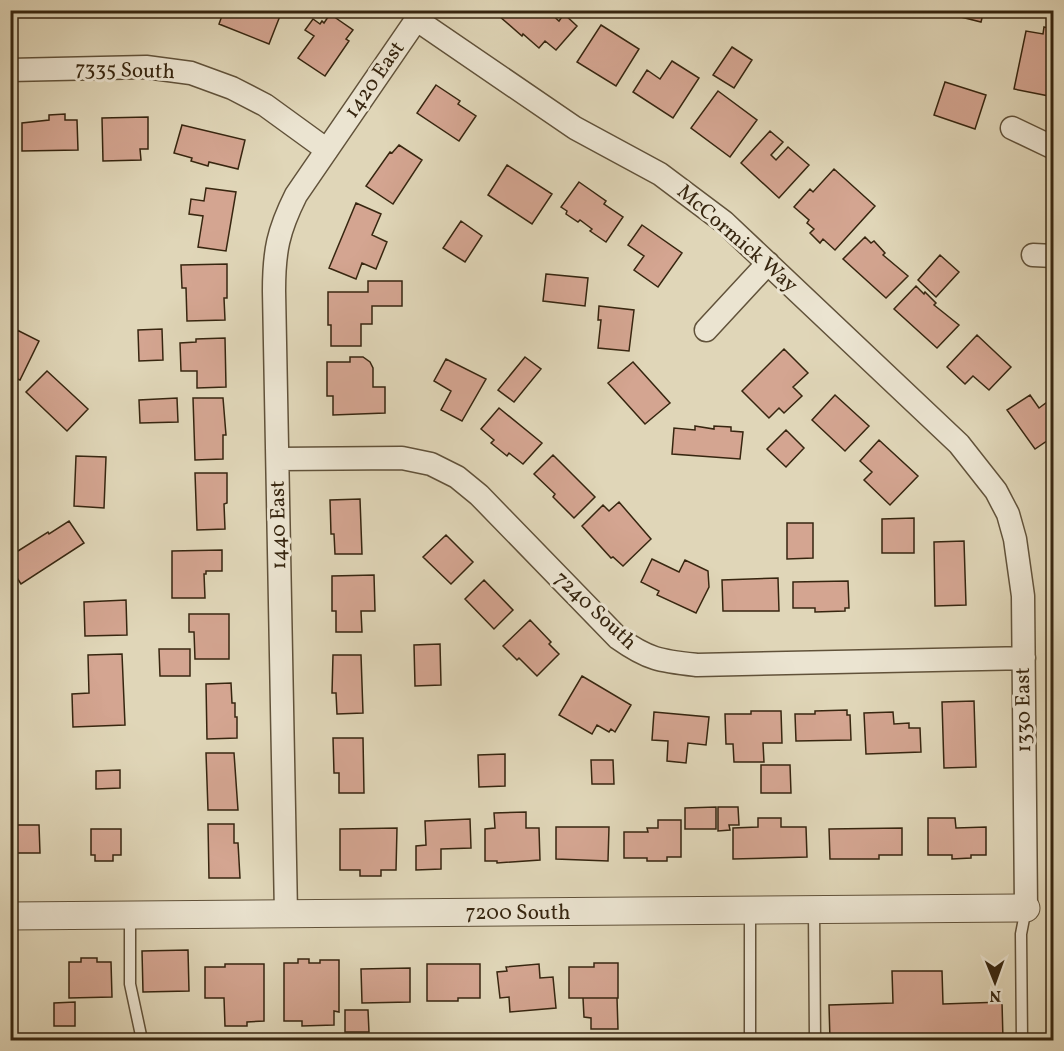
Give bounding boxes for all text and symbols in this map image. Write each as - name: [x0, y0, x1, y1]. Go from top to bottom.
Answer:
- street label: 1420 East: [338, 36, 412, 124]
- street label: 7335 South: [75, 55, 175, 87]
- street label: McCormick Way: [670, 178, 804, 300]
- street label: 1440 East: [264, 480, 294, 570]
- street label: 7240 South: [547, 565, 643, 657]
- street label: 1330 East: [1009, 667, 1039, 753]
- street label: 7200 South: [465, 899, 571, 928]
- north arrow: [965, 952, 1025, 1012]
- text: N: [989, 984, 1001, 1006]

